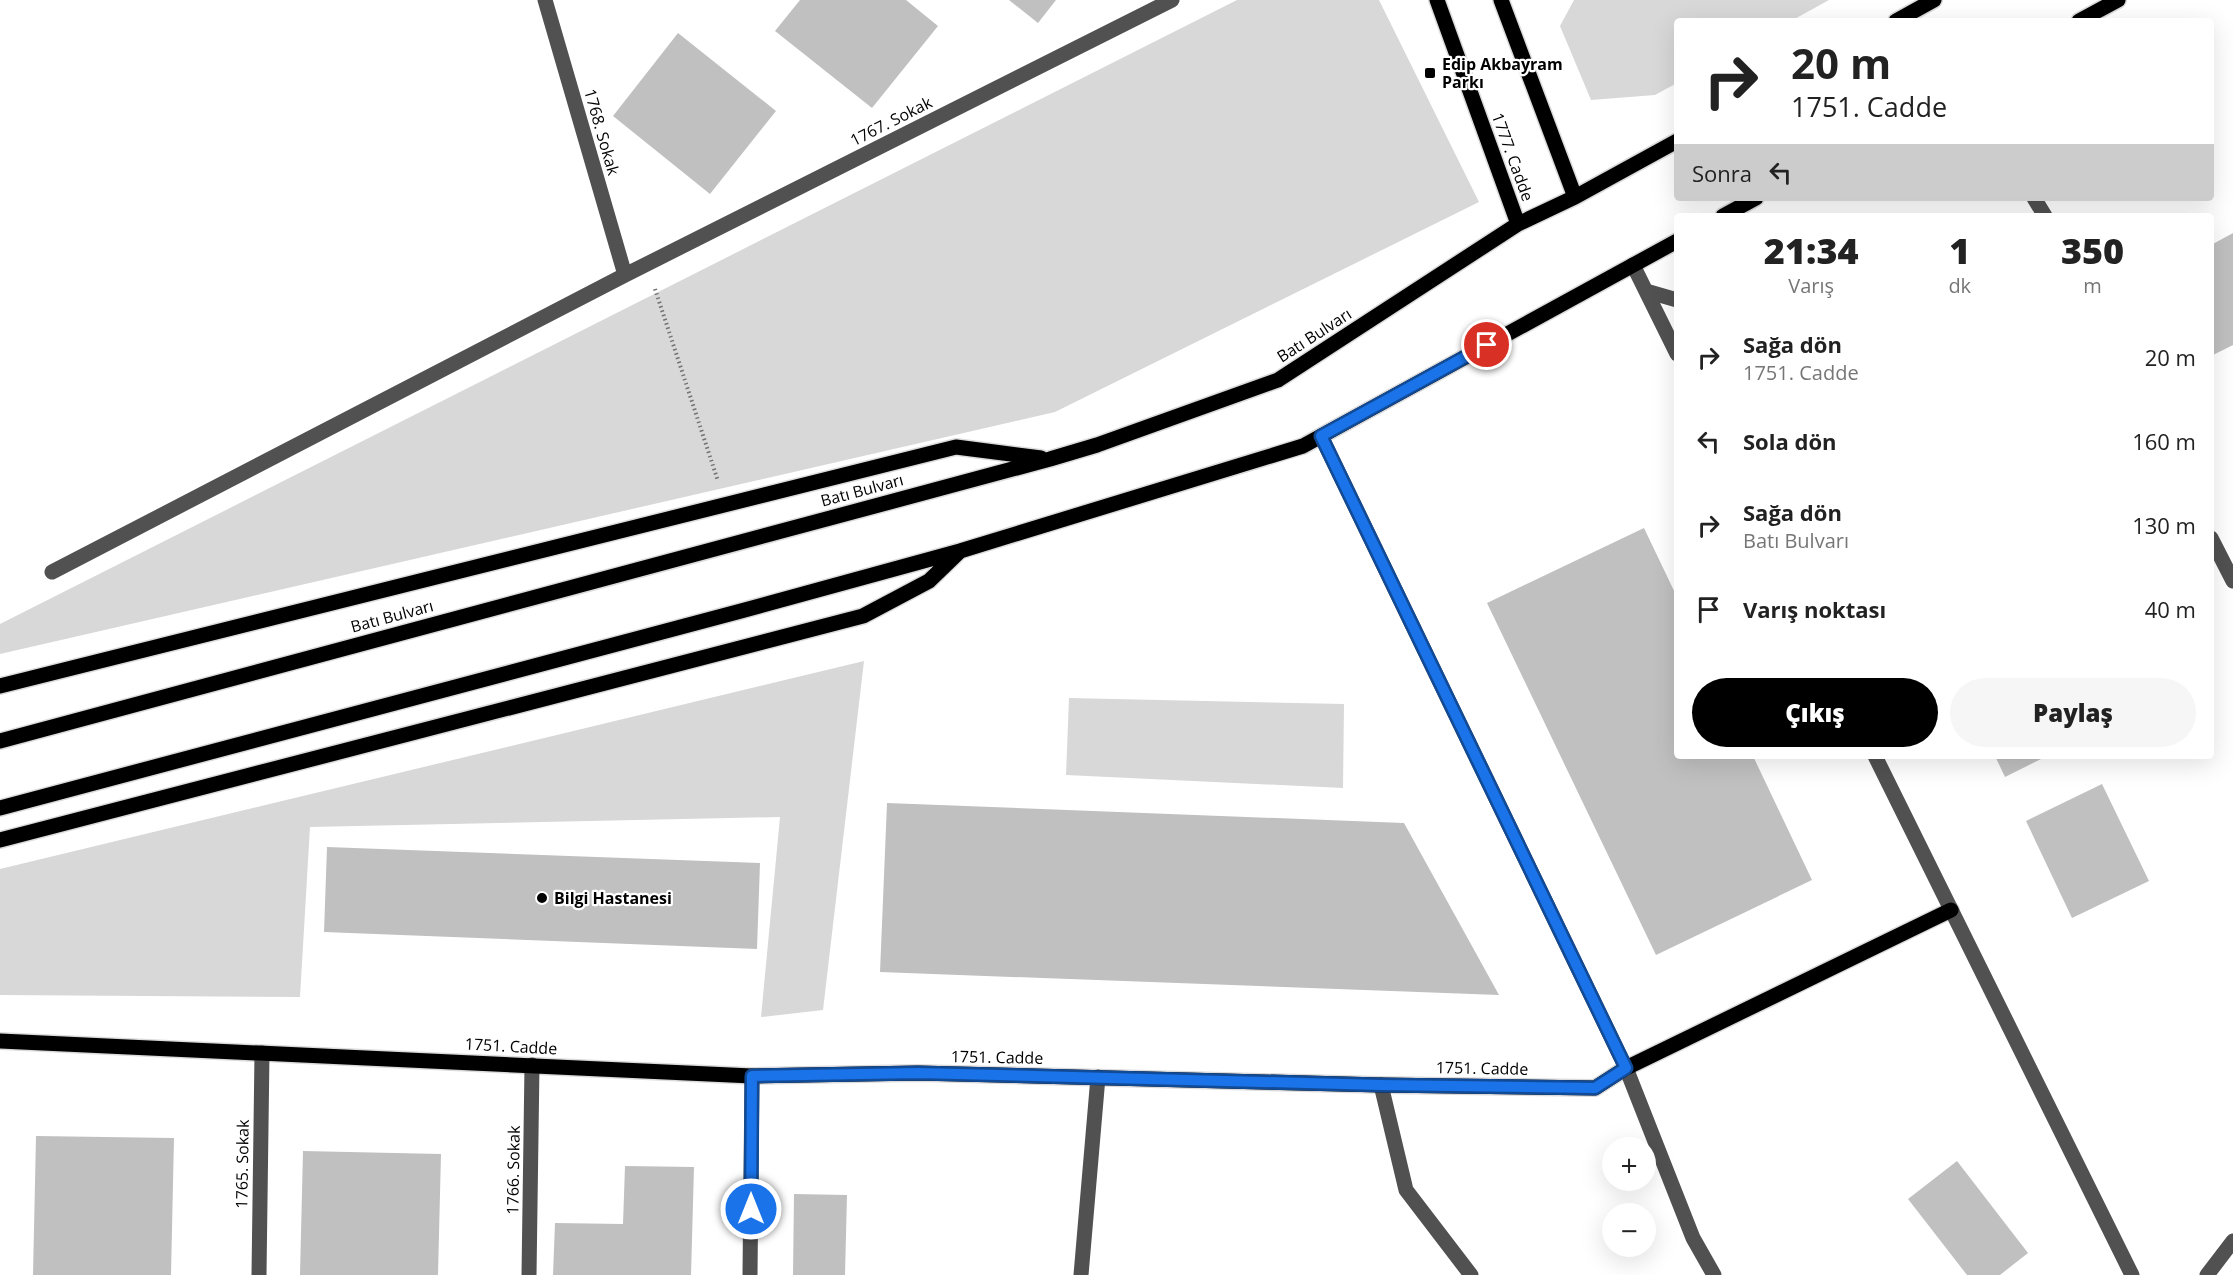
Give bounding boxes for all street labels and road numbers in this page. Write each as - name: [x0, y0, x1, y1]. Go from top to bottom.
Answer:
- street label: 1768. Sokak: [579, 86, 625, 178]
- street label: 1767. Sokak: [846, 91, 936, 151]
- street label: 1777. Cadde: [1487, 110, 1539, 204]
- street label: Batı Bulvarı: [1272, 303, 1356, 367]
- street label: Batı Bulvarı: [818, 468, 906, 512]
- street label: Batı Bulvarı: [348, 594, 436, 638]
- street label: 1751. Cadde: [464, 1033, 558, 1059]
- street label: 1751. Cadde: [951, 1045, 1043, 1069]
- street label: 1751. Cadde: [1436, 1056, 1528, 1080]
- street label: 1765. Sokak: [230, 1119, 254, 1209]
- street label: 1766. Sokak: [501, 1125, 525, 1215]

